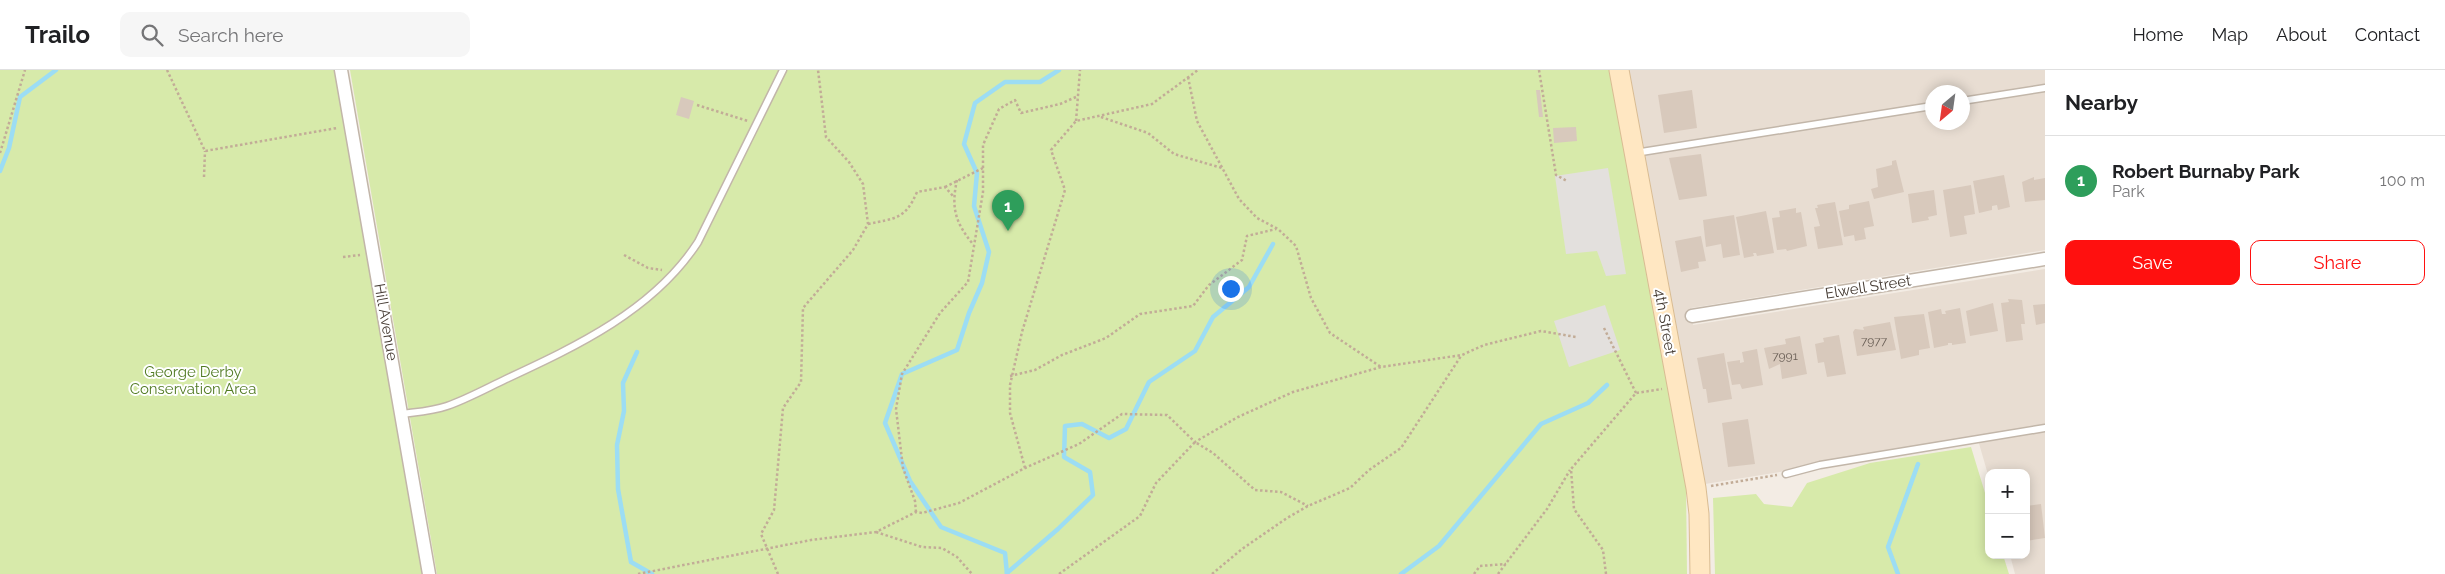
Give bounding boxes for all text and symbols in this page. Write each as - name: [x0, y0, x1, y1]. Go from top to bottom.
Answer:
- search box: [120, 12, 470, 57]
- text: Trailo: [25, 20, 90, 49]
- icon: search: [138, 21, 166, 49]
- text: Search here: [178, 24, 283, 46]
- text: Home: [2132, 24, 2183, 45]
- text: Map: [2211, 24, 2248, 45]
- text: About: [2276, 24, 2327, 45]
- text: Contact: [2355, 24, 2420, 45]
- north arrow: [1925, 85, 1970, 130]
- text: Nearby: [2065, 90, 2138, 115]
- text: Robert Burnaby Park: [2112, 160, 2300, 182]
- text: 1: [2077, 171, 2085, 190]
- text: 100 m: [2380, 171, 2425, 190]
- text: Park: [2112, 182, 2145, 201]
- pin: 1: [992, 190, 1024, 231]
- button: Save: [2065, 240, 2240, 285]
- button: Share: [2250, 240, 2425, 285]
- street label: Elwell Street: [1824, 271, 1912, 303]
- your location: [1218, 276, 1244, 302]
- street label: Hill Avenue: [370, 282, 402, 362]
- street label: 4th Street: [1650, 287, 1680, 357]
- house number: 7977: [1861, 334, 1888, 348]
- house number: 7991: [1772, 349, 1798, 363]
- park label: George Derby Conservation Area: [130, 363, 256, 398]
- map controls: [1985, 469, 2030, 559]
- button: +: [1985, 469, 2030, 514]
- button: −: [1985, 514, 2030, 559]

